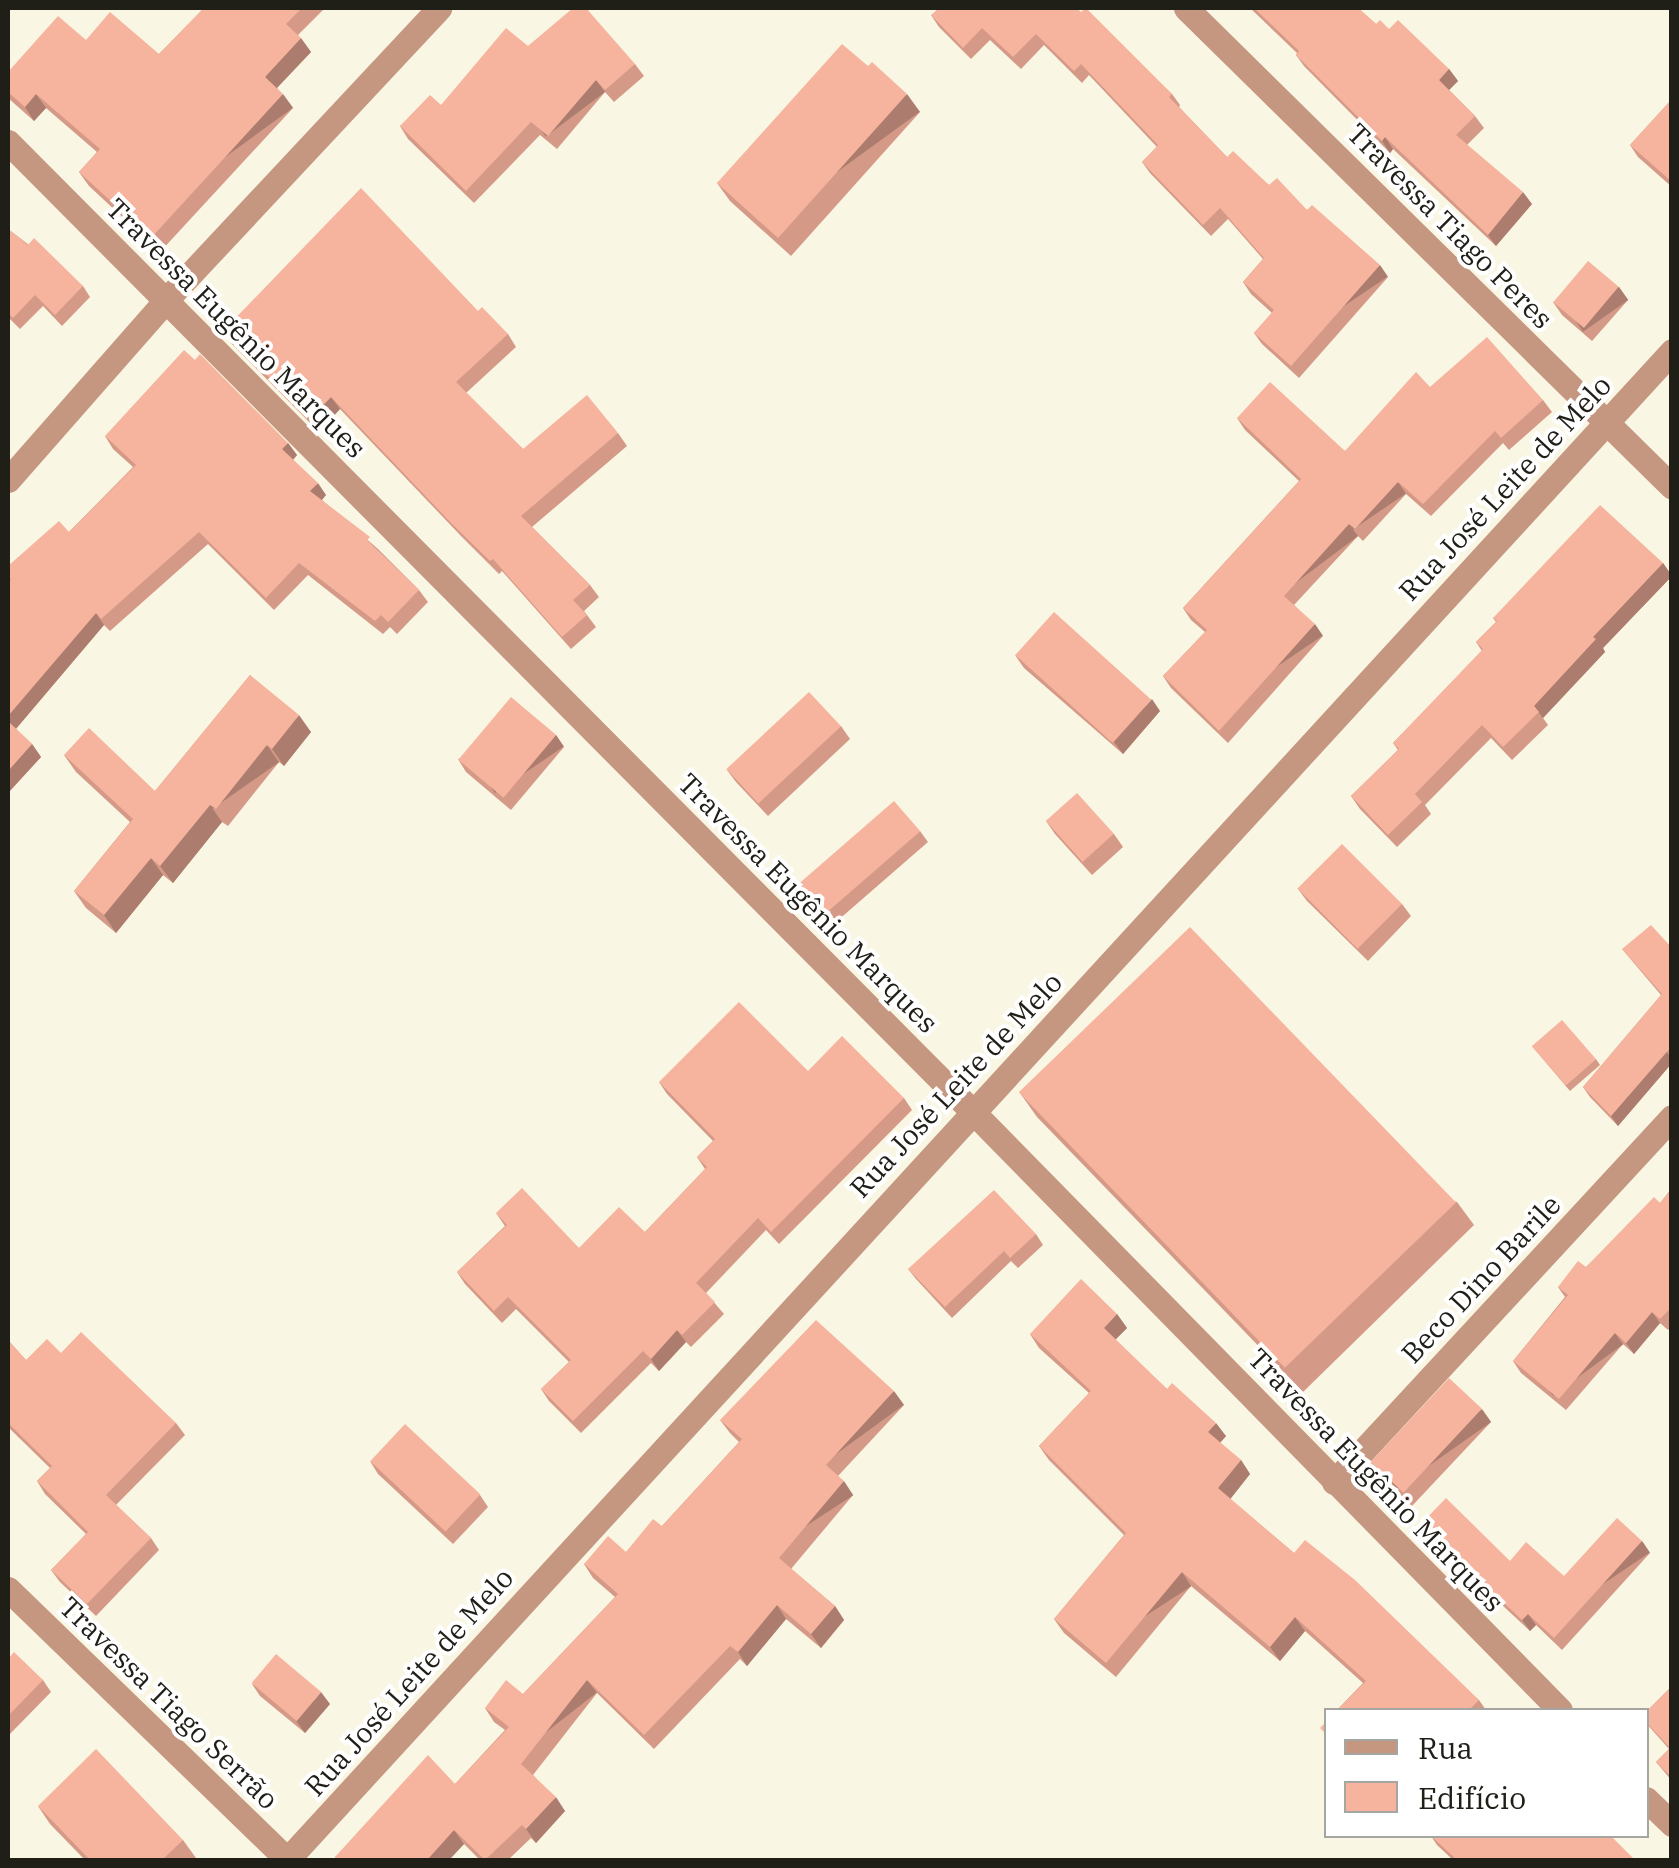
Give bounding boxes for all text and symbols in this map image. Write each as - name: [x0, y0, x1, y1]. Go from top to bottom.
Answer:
- street label: Travessa Tiago Peres: [1340, 116, 1560, 336]
- street label: Travessa Eugênio Marques: [99, 191, 373, 465]
- street label: Rua José Leite de Melo: [1392, 369, 1618, 607]
- street label: Travessa Eugênio Marques: [671, 766, 945, 1040]
- street label: Rua José Leite de Melo: [843, 966, 1069, 1204]
- street label: Beco Dino Barile: [1394, 1188, 1568, 1370]
- street label: Travessa Eugênio Marques: [1241, 1341, 1511, 1619]
- street label: Rua José Leite de Melo: [298, 1561, 520, 1803]
- street label: Travessa Tiago Serrão: [53, 1590, 285, 1816]
- legend: [1324, 1708, 1649, 1838]
- text: Rua: [1418, 1728, 1473, 1767]
- text: Edifício: [1418, 1778, 1526, 1817]

